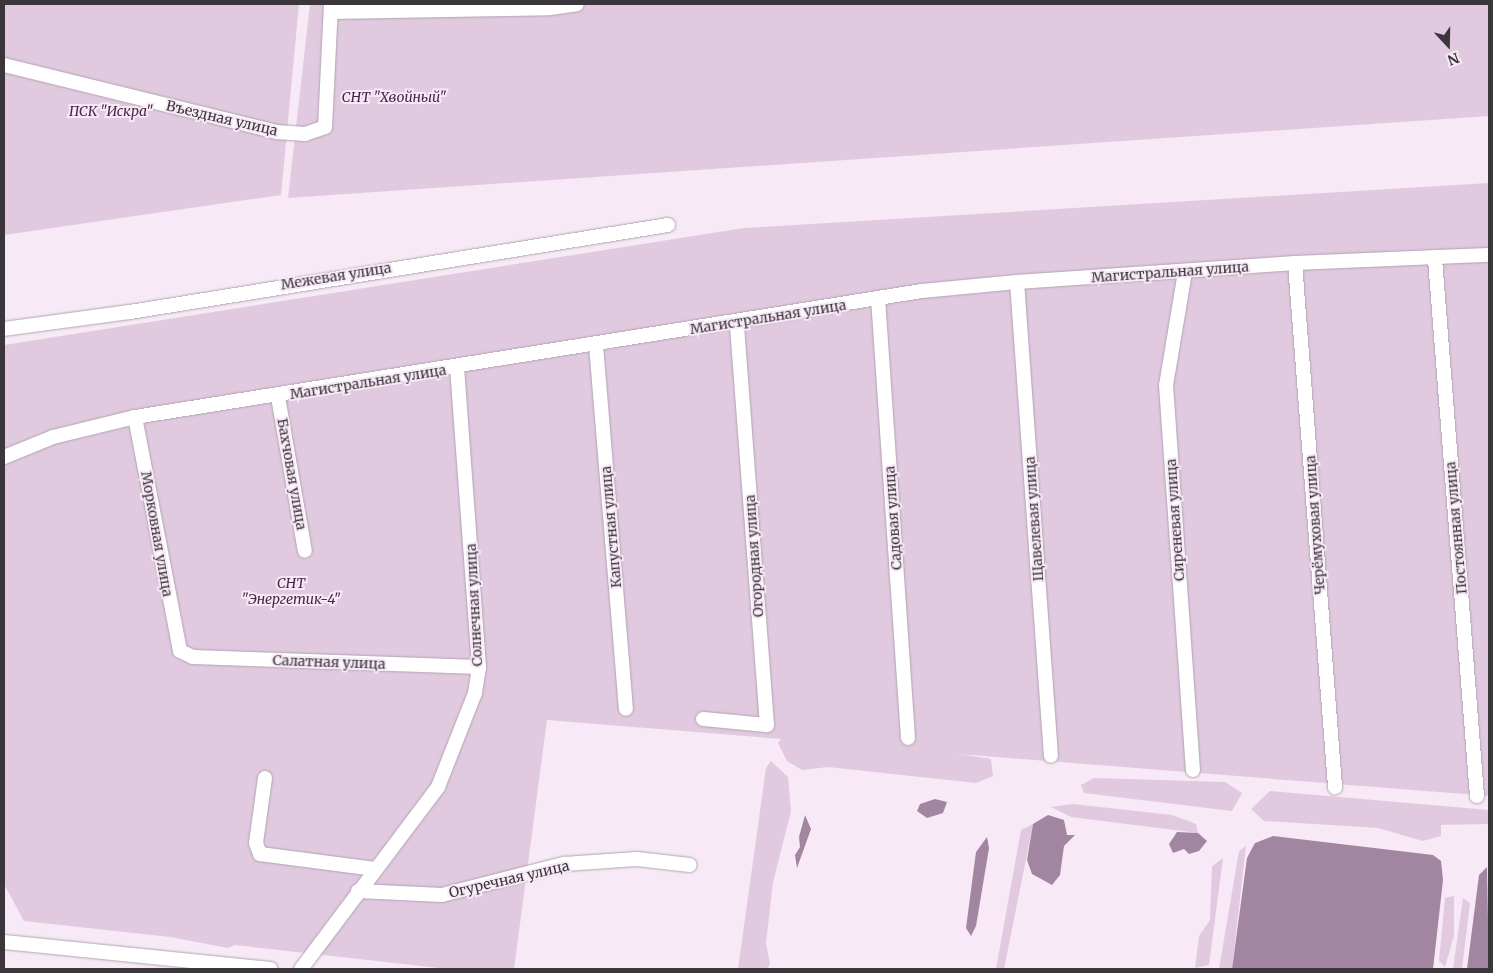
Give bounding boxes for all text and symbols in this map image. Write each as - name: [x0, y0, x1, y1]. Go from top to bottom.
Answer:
- north arrow: [1423, 20, 1473, 70]
- text: N: [1445, 49, 1462, 69]
- park label: СНТ "Хвойный": [342, 89, 446, 105]
- street label: Въездная улица: [165, 97, 279, 139]
- park label: ПСК "Искра": [69, 103, 153, 119]
- street label: Магистральная улица: [1091, 258, 1249, 286]
- street label: Межевая улица: [280, 259, 392, 293]
- street label: Магистральная улица: [689, 296, 847, 338]
- street label: Магистральная улица: [289, 361, 447, 403]
- street label: Бахчовая улица: [274, 417, 310, 531]
- street label: Черёмуховая улица: [1302, 455, 1328, 595]
- street label: Щавелевая улица: [1021, 456, 1047, 582]
- street label: Сиреневая улица: [1162, 458, 1188, 582]
- street label: Постоянная улица: [1442, 461, 1470, 595]
- street label: Капустная улица: [597, 465, 625, 589]
- street label: Садовая улица: [881, 465, 905, 571]
- street label: Морковная улица: [138, 470, 176, 598]
- street label: Огородная улица: [741, 494, 767, 618]
- street label: Солнечная улица: [462, 543, 486, 667]
- park label: СНТ "Энергетик-4": [241, 575, 341, 608]
- street label: Салатная улица: [272, 652, 386, 672]
- street label: Огуречная улица: [447, 857, 571, 901]

